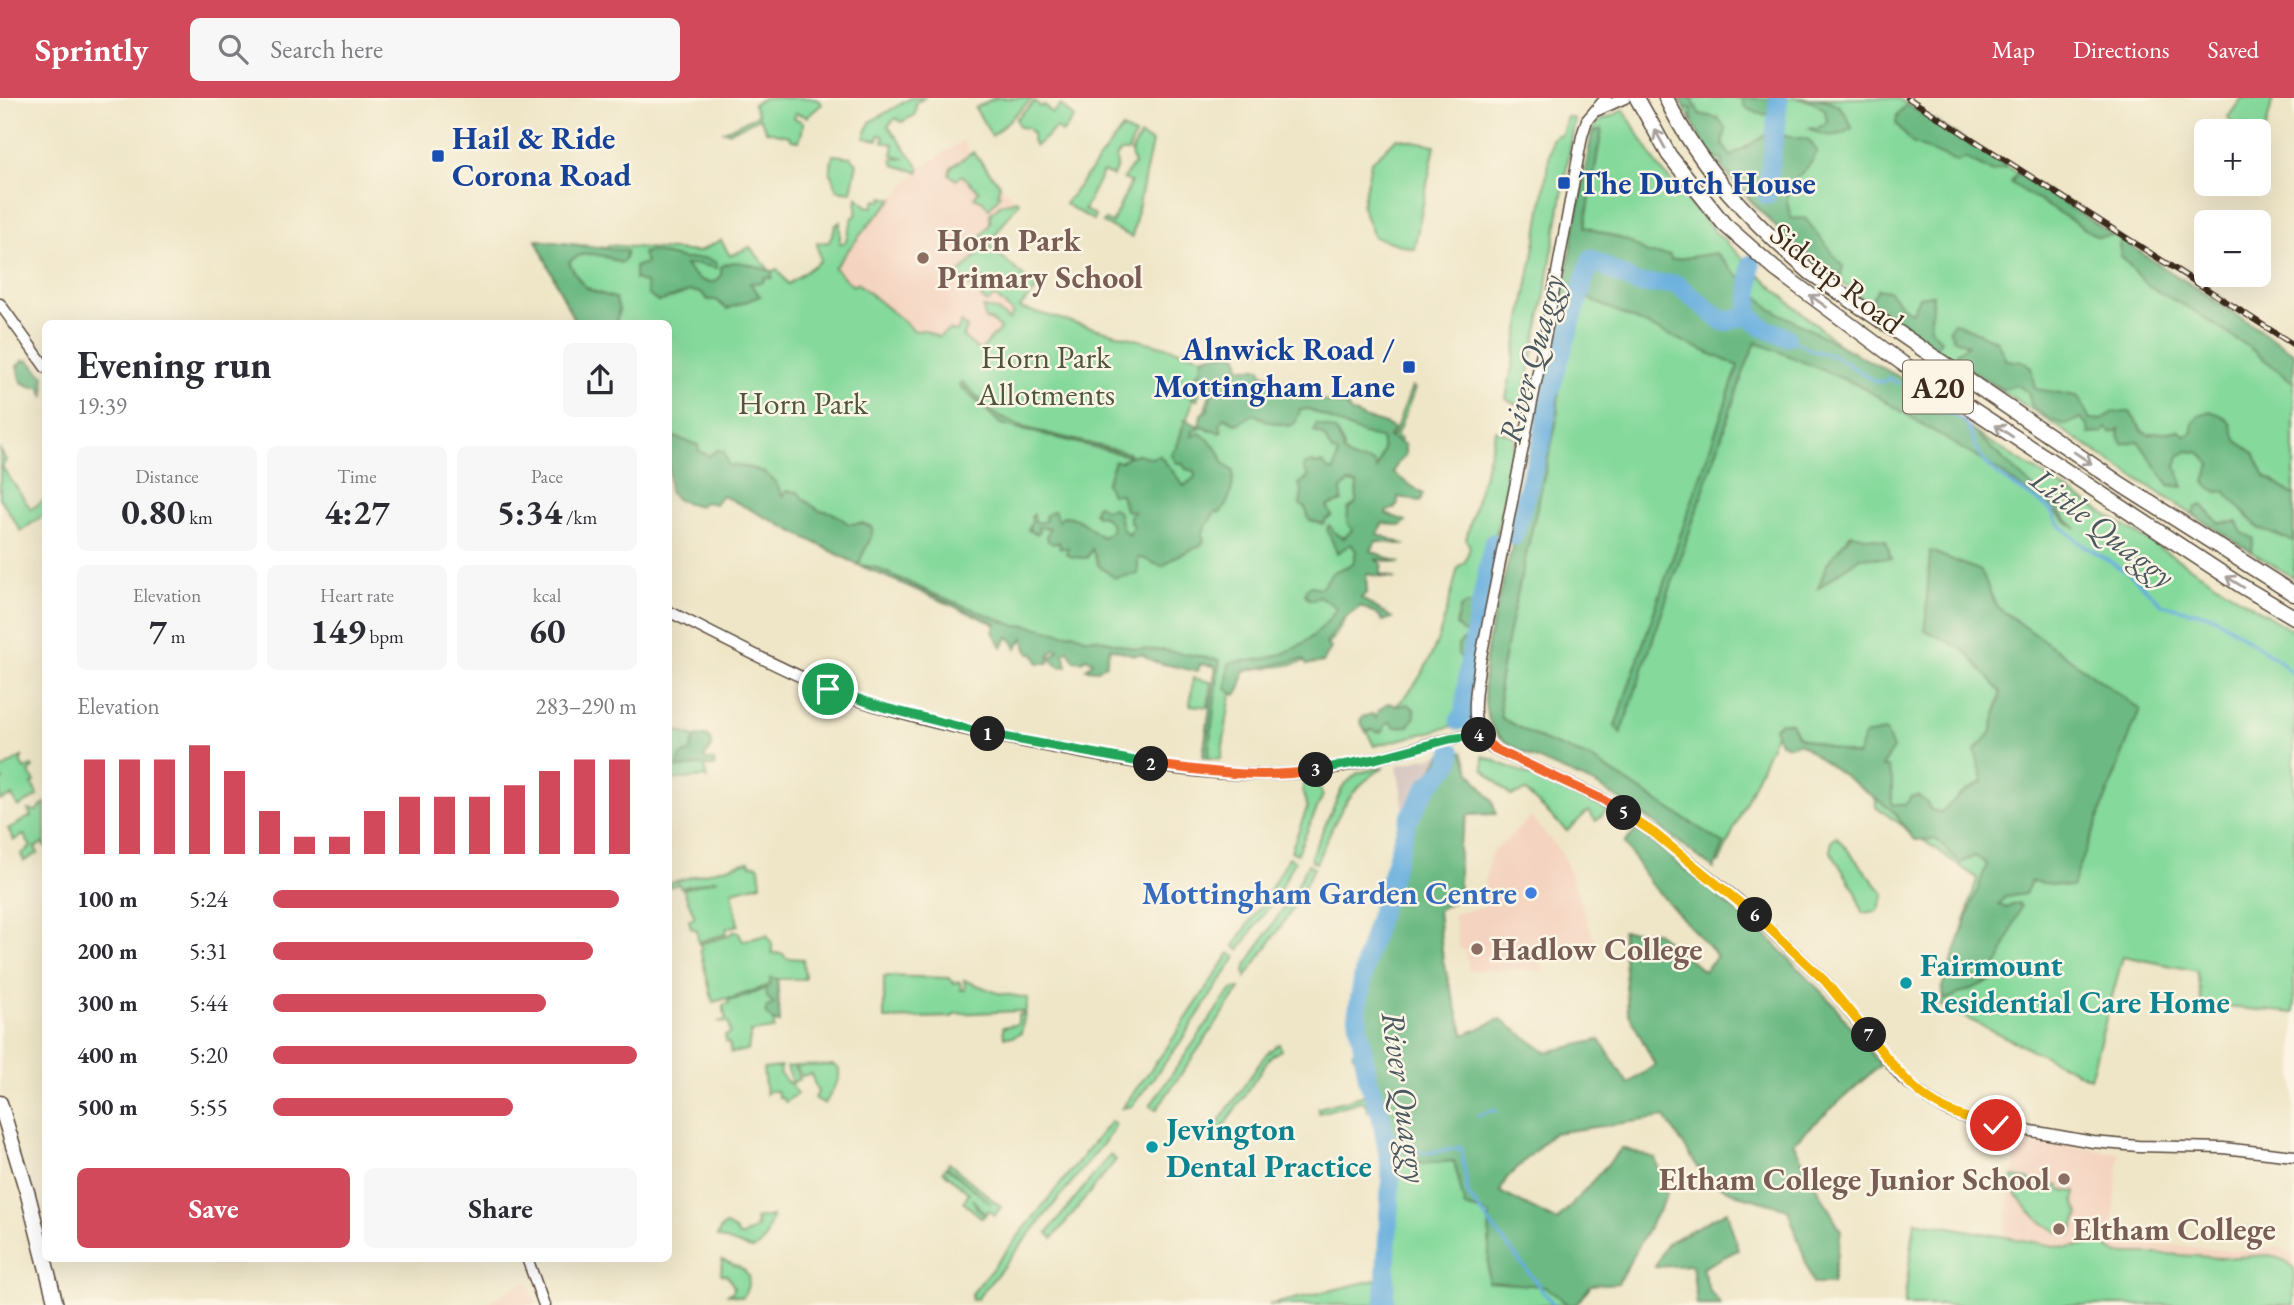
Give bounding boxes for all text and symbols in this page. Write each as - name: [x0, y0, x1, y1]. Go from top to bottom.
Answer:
- search box: [190, 18, 680, 81]
- text: Sprintly: [35, 28, 148, 71]
- icon: search: [214, 30, 252, 68]
- text: Search here: [270, 32, 383, 66]
- text: Map: [1992, 34, 2035, 65]
- text: Directions: [2073, 34, 2170, 65]
- text: Saved: [2208, 34, 2259, 65]
- place label: Hail & Ride Corona Road: [452, 117, 632, 196]
- map controls: [2194, 119, 2271, 287]
- button: +: [2194, 119, 2271, 196]
- one-way arrow: [1653, 130, 1667, 150]
- marker: Hail & Ride Corona Road: [430, 148, 446, 164]
- place label: The Dutch House: [1578, 162, 1816, 204]
- marker: The Dutch House: [1556, 175, 1572, 191]
- button: −: [2194, 210, 2271, 287]
- street label: Sidcup Road: [1762, 213, 1913, 344]
- place label: Horn Park Primary School: [937, 219, 1143, 298]
- marker: Horn Park Primary School: [915, 250, 931, 266]
- water label: River Quaggy: [1488, 269, 1574, 448]
- one-way arrow: [1809, 293, 1828, 308]
- place label: Alnwick Road / Mottingham Lane: [1153, 328, 1395, 407]
- park label: Horn Park Allotments: [976, 336, 1115, 415]
- text: Evening run: [77, 340, 272, 389]
- button: share: [563, 343, 637, 417]
- marker: Alnwick Road / Mottingham Lane: [1401, 359, 1417, 375]
- road number: A20: [1903, 360, 1973, 414]
- park label: Horn Park: [738, 382, 869, 424]
- text: 19:39: [77, 391, 127, 421]
- one-way arrow: [1995, 424, 2014, 438]
- one-way arrow: [2073, 451, 2092, 465]
- water label: Little Quaggy: [2021, 457, 2184, 597]
- text: Distance: [135, 464, 199, 489]
- text: Time: [337, 464, 377, 489]
- text: Pace: [531, 464, 563, 489]
- text: 0.80: [121, 489, 185, 534]
- text: 4:27: [324, 489, 390, 534]
- text: 5:34: [497, 489, 562, 534]
- text: km: [185, 505, 213, 530]
- text: /km: [562, 505, 597, 530]
- one-way arrow: [2226, 575, 2246, 589]
- text: Elevation: [133, 583, 201, 608]
- text: Heart rate: [320, 583, 394, 608]
- text: kcal: [533, 583, 561, 608]
- text: 7: [148, 608, 167, 653]
- text: 149: [310, 608, 366, 653]
- text: 60: [528, 608, 566, 653]
- text: m: [167, 624, 186, 649]
- text: bpm: [366, 624, 404, 649]
- pin: [798, 659, 858, 719]
- icon: arrive: [809, 670, 847, 708]
- text: Elevation: [77, 691, 160, 721]
- text: 283–290 m: [536, 691, 637, 721]
- pin: 1: [970, 716, 1006, 752]
- pin: 4: [1462, 718, 1496, 752]
- text: 1: [982, 721, 993, 746]
- text: 4: [1473, 722, 1484, 747]
- pin: 2: [1134, 746, 1168, 782]
- text: 2: [1145, 751, 1156, 776]
- pin: 3: [1298, 752, 1334, 788]
- text: 3: [1310, 757, 1321, 782]
- pin: 5: [1606, 796, 1642, 830]
- text: 5: [1618, 800, 1629, 825]
- place label: Mottingham Garden Centre: [1142, 872, 1517, 914]
- text: 100 m: [77, 884, 138, 914]
- text: 5:24: [189, 884, 228, 914]
- marker: Mottingham Garden Centre: [1523, 885, 1539, 901]
- pin: 6: [1738, 898, 1772, 932]
- text: 6: [1749, 902, 1760, 927]
- place label: Hadlow College: [1491, 928, 1703, 970]
- text: 200 m: [77, 936, 138, 966]
- text: 5:31: [189, 936, 228, 966]
- marker: Hadlow College: [1469, 941, 1485, 957]
- place label: Fairmount Residential Care Home: [1920, 944, 2230, 1023]
- marker: Fairmount Residential Care Home: [1898, 975, 1914, 991]
- text: 300 m: [77, 988, 138, 1018]
- text: 5:44: [189, 988, 228, 1018]
- water label: River Quaggy: [1372, 1008, 1438, 1186]
- pin: 7: [1852, 1018, 1886, 1052]
- text: 7: [1863, 1022, 1874, 1047]
- text: 400 m: [77, 1040, 138, 1070]
- text: 5:20: [189, 1040, 228, 1070]
- text: 500 m: [77, 1092, 138, 1122]
- text: 5:55: [189, 1092, 228, 1122]
- pin: [1966, 1095, 2026, 1155]
- icon: check: [1977, 1106, 2015, 1144]
- place label: Jevington Dental Practice: [1163, 1108, 1372, 1187]
- marker: Jevington Dental Practice: [1144, 1139, 1160, 1155]
- place label: Eltham College Junior School: [1659, 1158, 2050, 1200]
- button: Save: [77, 1168, 350, 1248]
- button: Share: [364, 1168, 637, 1248]
- marker: Eltham College Junior School: [2056, 1171, 2072, 1187]
- place label: Eltham College: [2073, 1208, 2276, 1250]
- marker: Eltham College: [2051, 1221, 2067, 1237]

